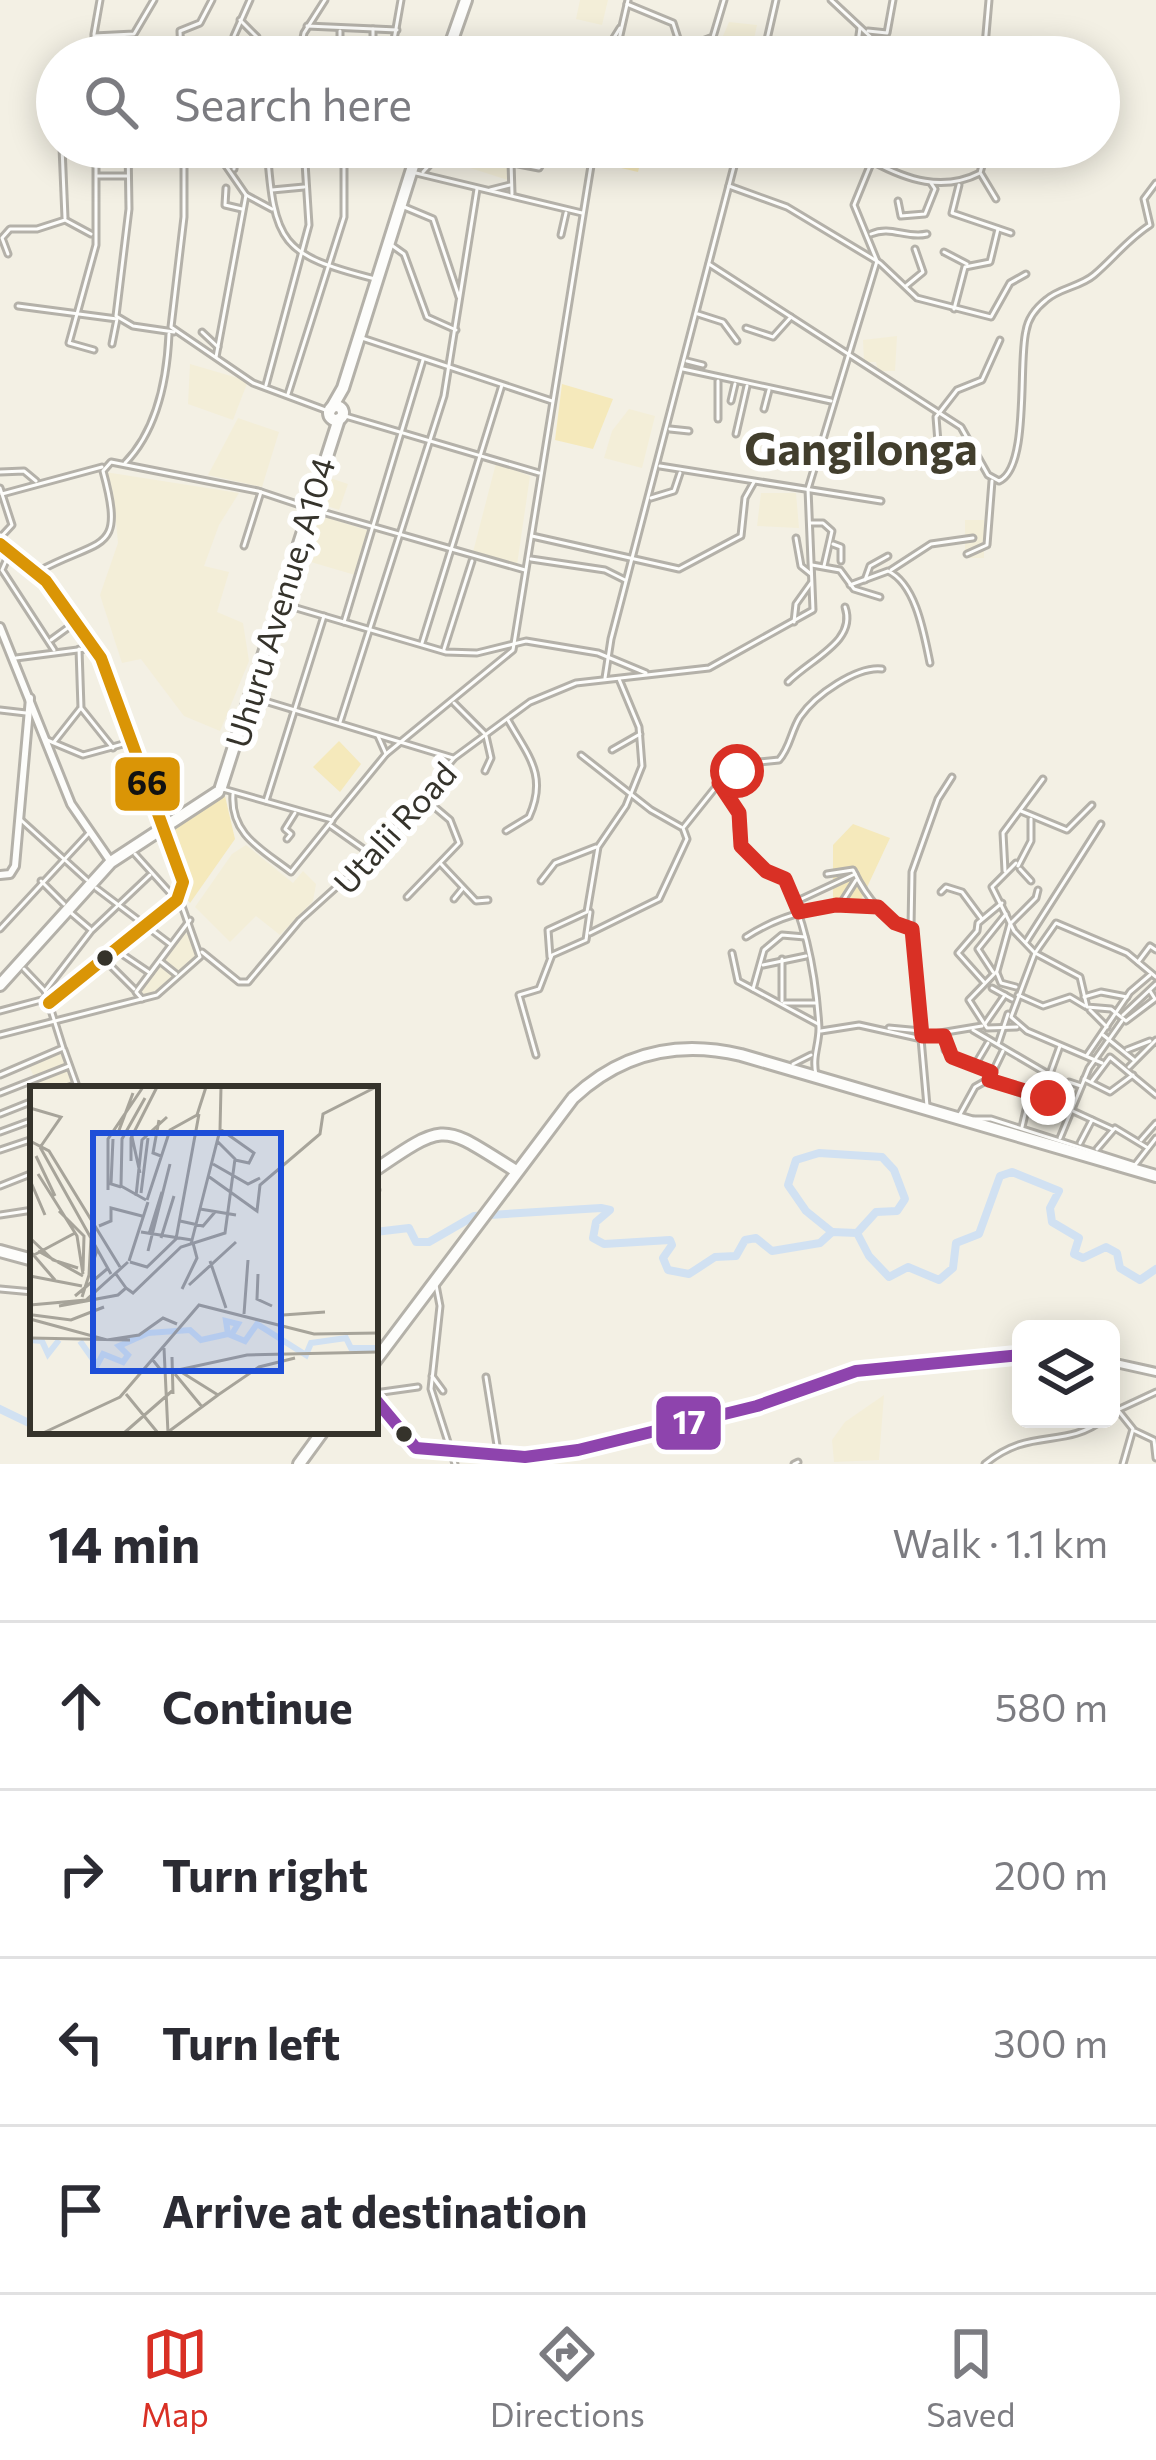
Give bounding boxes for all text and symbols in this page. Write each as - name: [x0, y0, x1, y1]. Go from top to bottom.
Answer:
- search box: [36, 36, 1120, 168]
- icon: search: [78, 69, 144, 135]
- text: Search here: [174, 75, 412, 130]
- district label: Gangilonga: [744, 419, 978, 474]
- street label: Uhuru Avenue, A104: [215, 452, 343, 752]
- route start: [710, 744, 764, 798]
- street label: Utalii Road: [324, 752, 464, 902]
- line badge: 66: [113, 755, 182, 813]
- text: 66: [127, 761, 167, 802]
- unlabelled marker: [94, 947, 116, 969]
- route end: [1021, 1071, 1075, 1125]
- inset map: [30, 1086, 378, 1434]
- map controls: [1012, 1320, 1120, 1428]
- button: layers: [1012, 1320, 1120, 1428]
- line badge: 17: [654, 1394, 723, 1452]
- text: 17: [672, 1400, 706, 1441]
- unlabelled marker: [393, 1423, 415, 1445]
- text: 14 min: [48, 1511, 200, 1574]
- text: Walk · 1.1 km: [893, 1518, 1108, 1566]
- icon: ahead: [48, 1673, 114, 1739]
- text: Continue: [162, 1678, 353, 1733]
- text: 580 m: [995, 1682, 1108, 1730]
- icon: right: [48, 1841, 114, 1907]
- text: Turn right: [162, 1846, 368, 1901]
- text: 200 m: [994, 1850, 1108, 1898]
- icon: left: [48, 2009, 114, 2075]
- text: Turn left: [162, 2014, 340, 2069]
- text: 300 m: [993, 2018, 1108, 2066]
- icon: arrive: [48, 2177, 114, 2243]
- text: Arrive at destination: [162, 2182, 588, 2237]
- tab: Map: [141, 2321, 209, 2434]
- tab: Directions: [490, 2321, 645, 2434]
- tab: Saved: [926, 2321, 1015, 2434]

